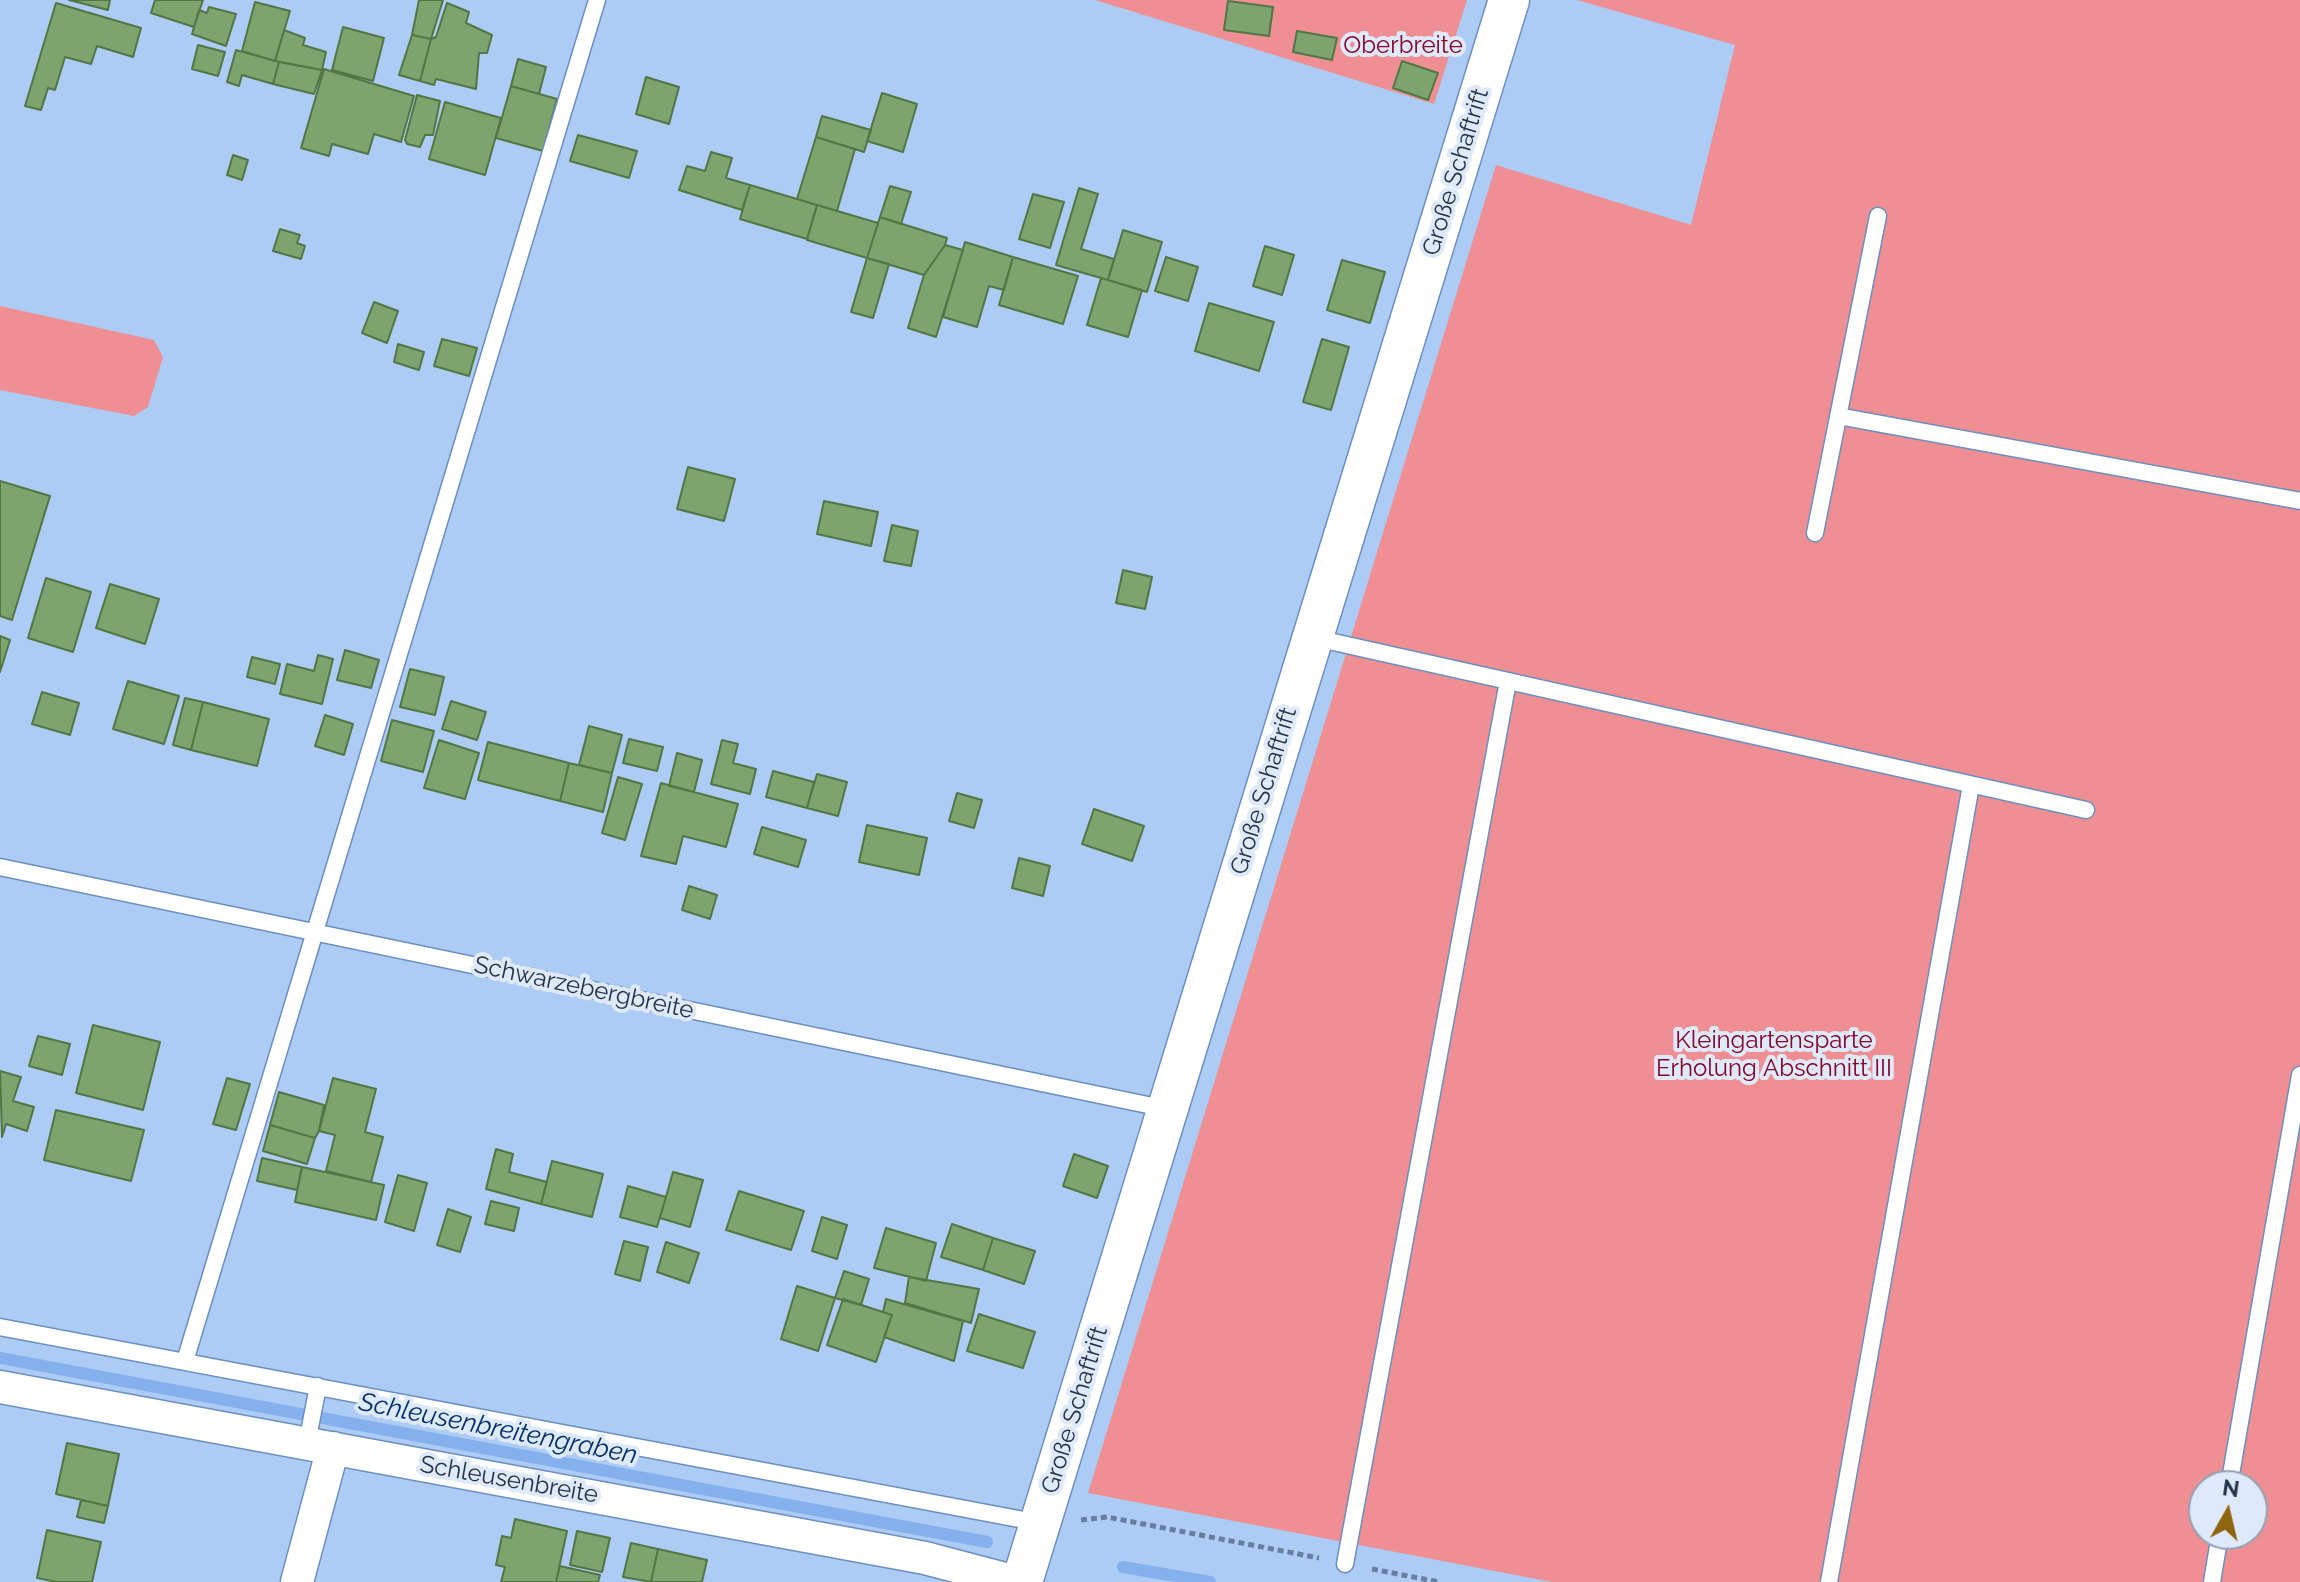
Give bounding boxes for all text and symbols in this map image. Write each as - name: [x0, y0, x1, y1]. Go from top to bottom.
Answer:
- park label: Oberbreite: [1343, 32, 1463, 60]
- street label: Große Schaftrift: [1417, 85, 1495, 259]
- street label: Große Schaftrift: [1225, 704, 1303, 878]
- street label: Schwarzebergbreite: [472, 951, 696, 1025]
- park label: Kleingartensparte Erholung Abschnitt III: [1656, 1027, 1892, 1083]
- street label: Große Schaftrift: [1036, 1323, 1114, 1497]
- water label: Schleusenbreitengraben: [356, 1387, 640, 1471]
- street label: Schleusenbreite: [418, 1450, 600, 1510]
- north arrow: [2188, 1470, 2268, 1550]
- text: N: [2221, 1474, 2241, 1502]

